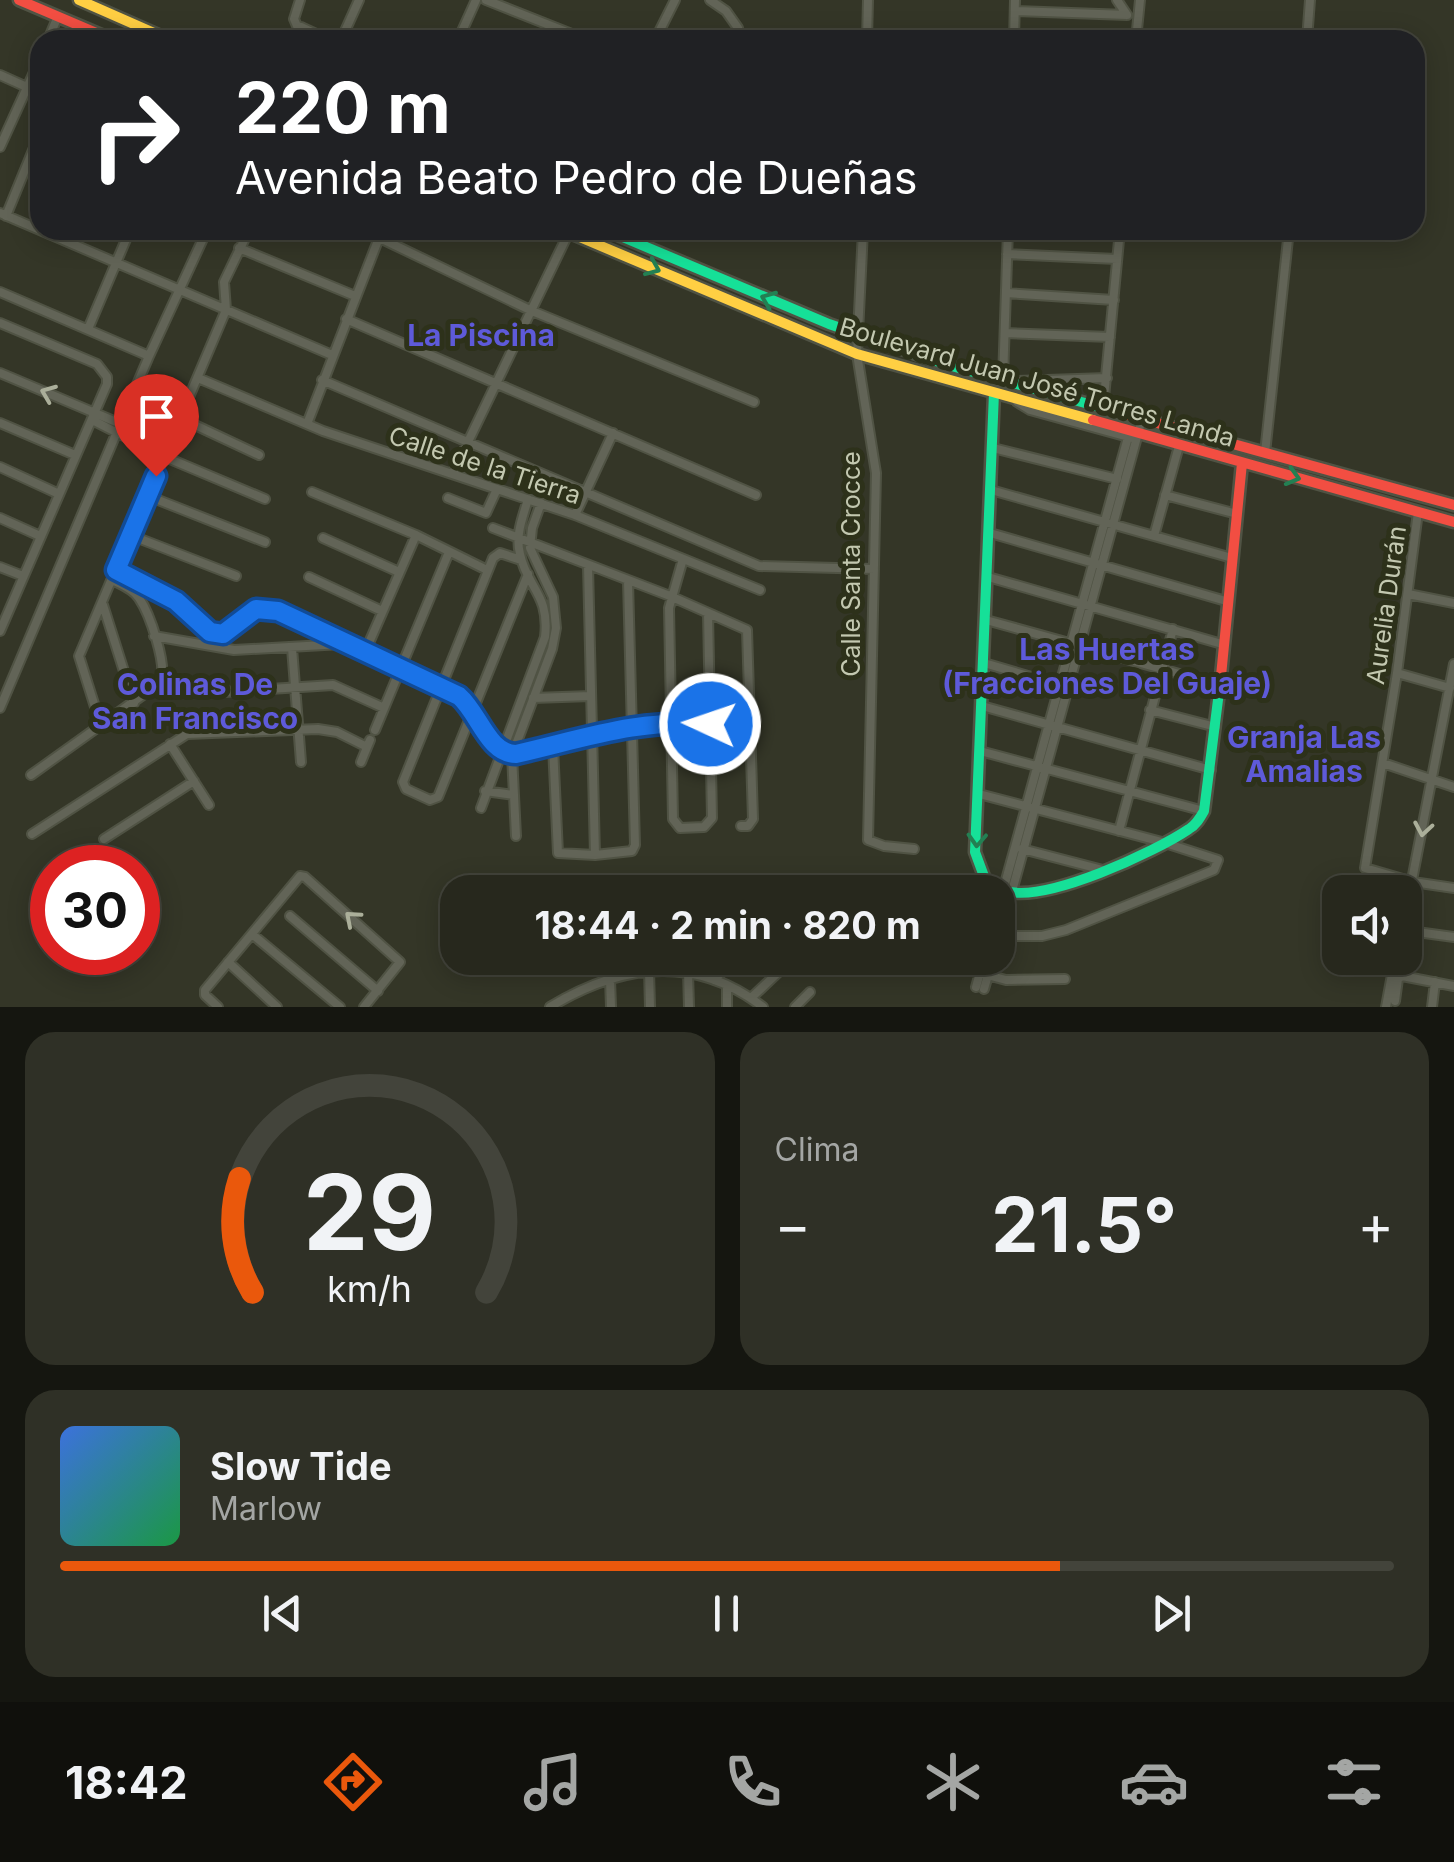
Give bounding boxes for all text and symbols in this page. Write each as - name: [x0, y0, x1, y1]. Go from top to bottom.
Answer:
- text: 220 m: [235, 65, 451, 150]
- icon: right: [70, 70, 200, 200]
- text: Avenida Beato Pedro de Dueñas: [235, 150, 917, 205]
- one-way arrow: [643, 256, 660, 276]
- one-way arrow: [761, 291, 778, 311]
- street label: Boulevard Juan José Torres Landa: [836, 311, 1238, 453]
- district label: La Piscina: [407, 317, 555, 353]
- pin: [114, 374, 199, 477]
- one-way arrow: [40, 384, 57, 404]
- icon: arrive: [129, 389, 184, 444]
- street label: Calle de la Tierra: [385, 420, 585, 510]
- street label: Calle Santa Crocce: [836, 451, 866, 677]
- one-way arrow: [1284, 465, 1301, 486]
- street label: Aurelia Durán: [1360, 524, 1412, 686]
- district label: Las Huertas (Fracciones Del Guaje): [942, 631, 1272, 701]
- district label: Colinas De San Francisco: [92, 666, 298, 736]
- position arrow: [658, 672, 762, 776]
- district label: Granja Las Amalias: [1227, 719, 1381, 789]
- one-way arrow: [1413, 821, 1434, 837]
- one-way arrow: [966, 833, 987, 849]
- speed limit sign: 30: [30, 845, 160, 975]
- map controls: [1322, 875, 1422, 975]
- button: sound: [1322, 875, 1422, 975]
- text: 18:44 · 2 min · 820 m: [534, 902, 921, 948]
- one-way arrow: [345, 912, 364, 930]
- text: Clima: [775, 1130, 859, 1169]
- text: 29: [303, 1149, 436, 1275]
- text: 21.5°: [991, 1179, 1177, 1270]
- text: −: [775, 1192, 811, 1258]
- text: +: [1358, 1192, 1394, 1258]
- text: km/h: [327, 1267, 412, 1311]
- text: Slow Tide: [210, 1443, 392, 1489]
- text: Marlow: [210, 1489, 322, 1528]
- icon: previous: [255, 1586, 310, 1641]
- icon: pause: [699, 1586, 754, 1641]
- icon: next: [1144, 1586, 1199, 1641]
- icon: directions: [318, 1747, 388, 1817]
- icon: music: [518, 1747, 588, 1817]
- icon: phone: [718, 1747, 788, 1817]
- icon: climate: [918, 1747, 988, 1817]
- icon: car: [1119, 1747, 1189, 1817]
- icon: filters: [1319, 1747, 1389, 1817]
- text: 18:42: [65, 1755, 188, 1810]

